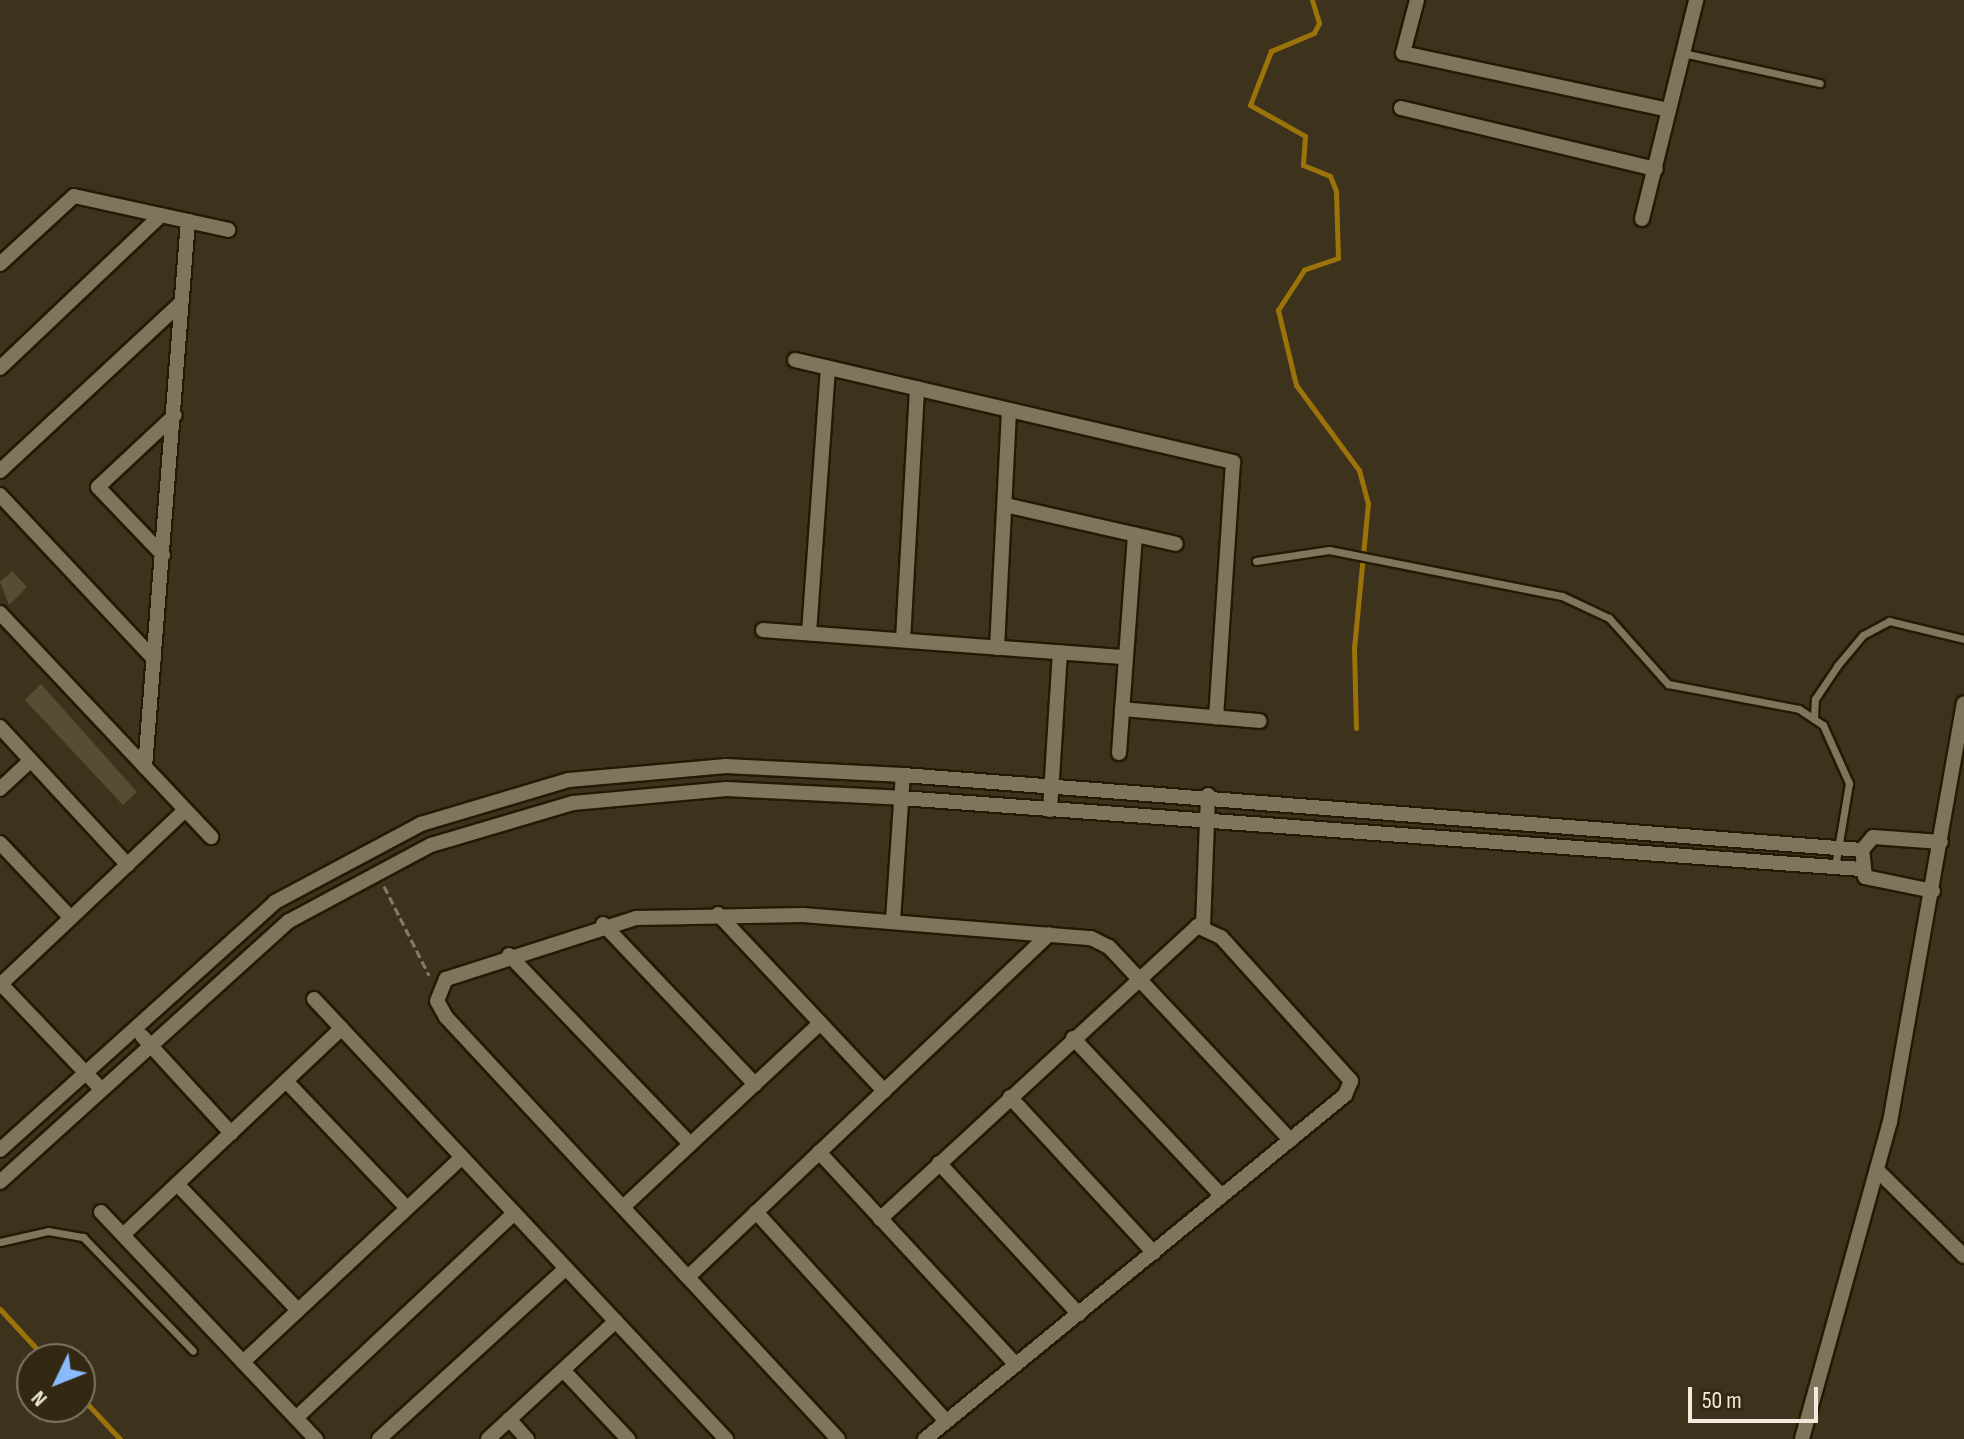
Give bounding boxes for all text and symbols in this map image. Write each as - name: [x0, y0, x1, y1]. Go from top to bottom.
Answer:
- north arrow: [16, 1343, 96, 1423]
- scale bar: [1692, 1371, 1822, 1421]
- text: N: [26, 1385, 53, 1412]
- text: 50 m: [1702, 1386, 1742, 1415]

